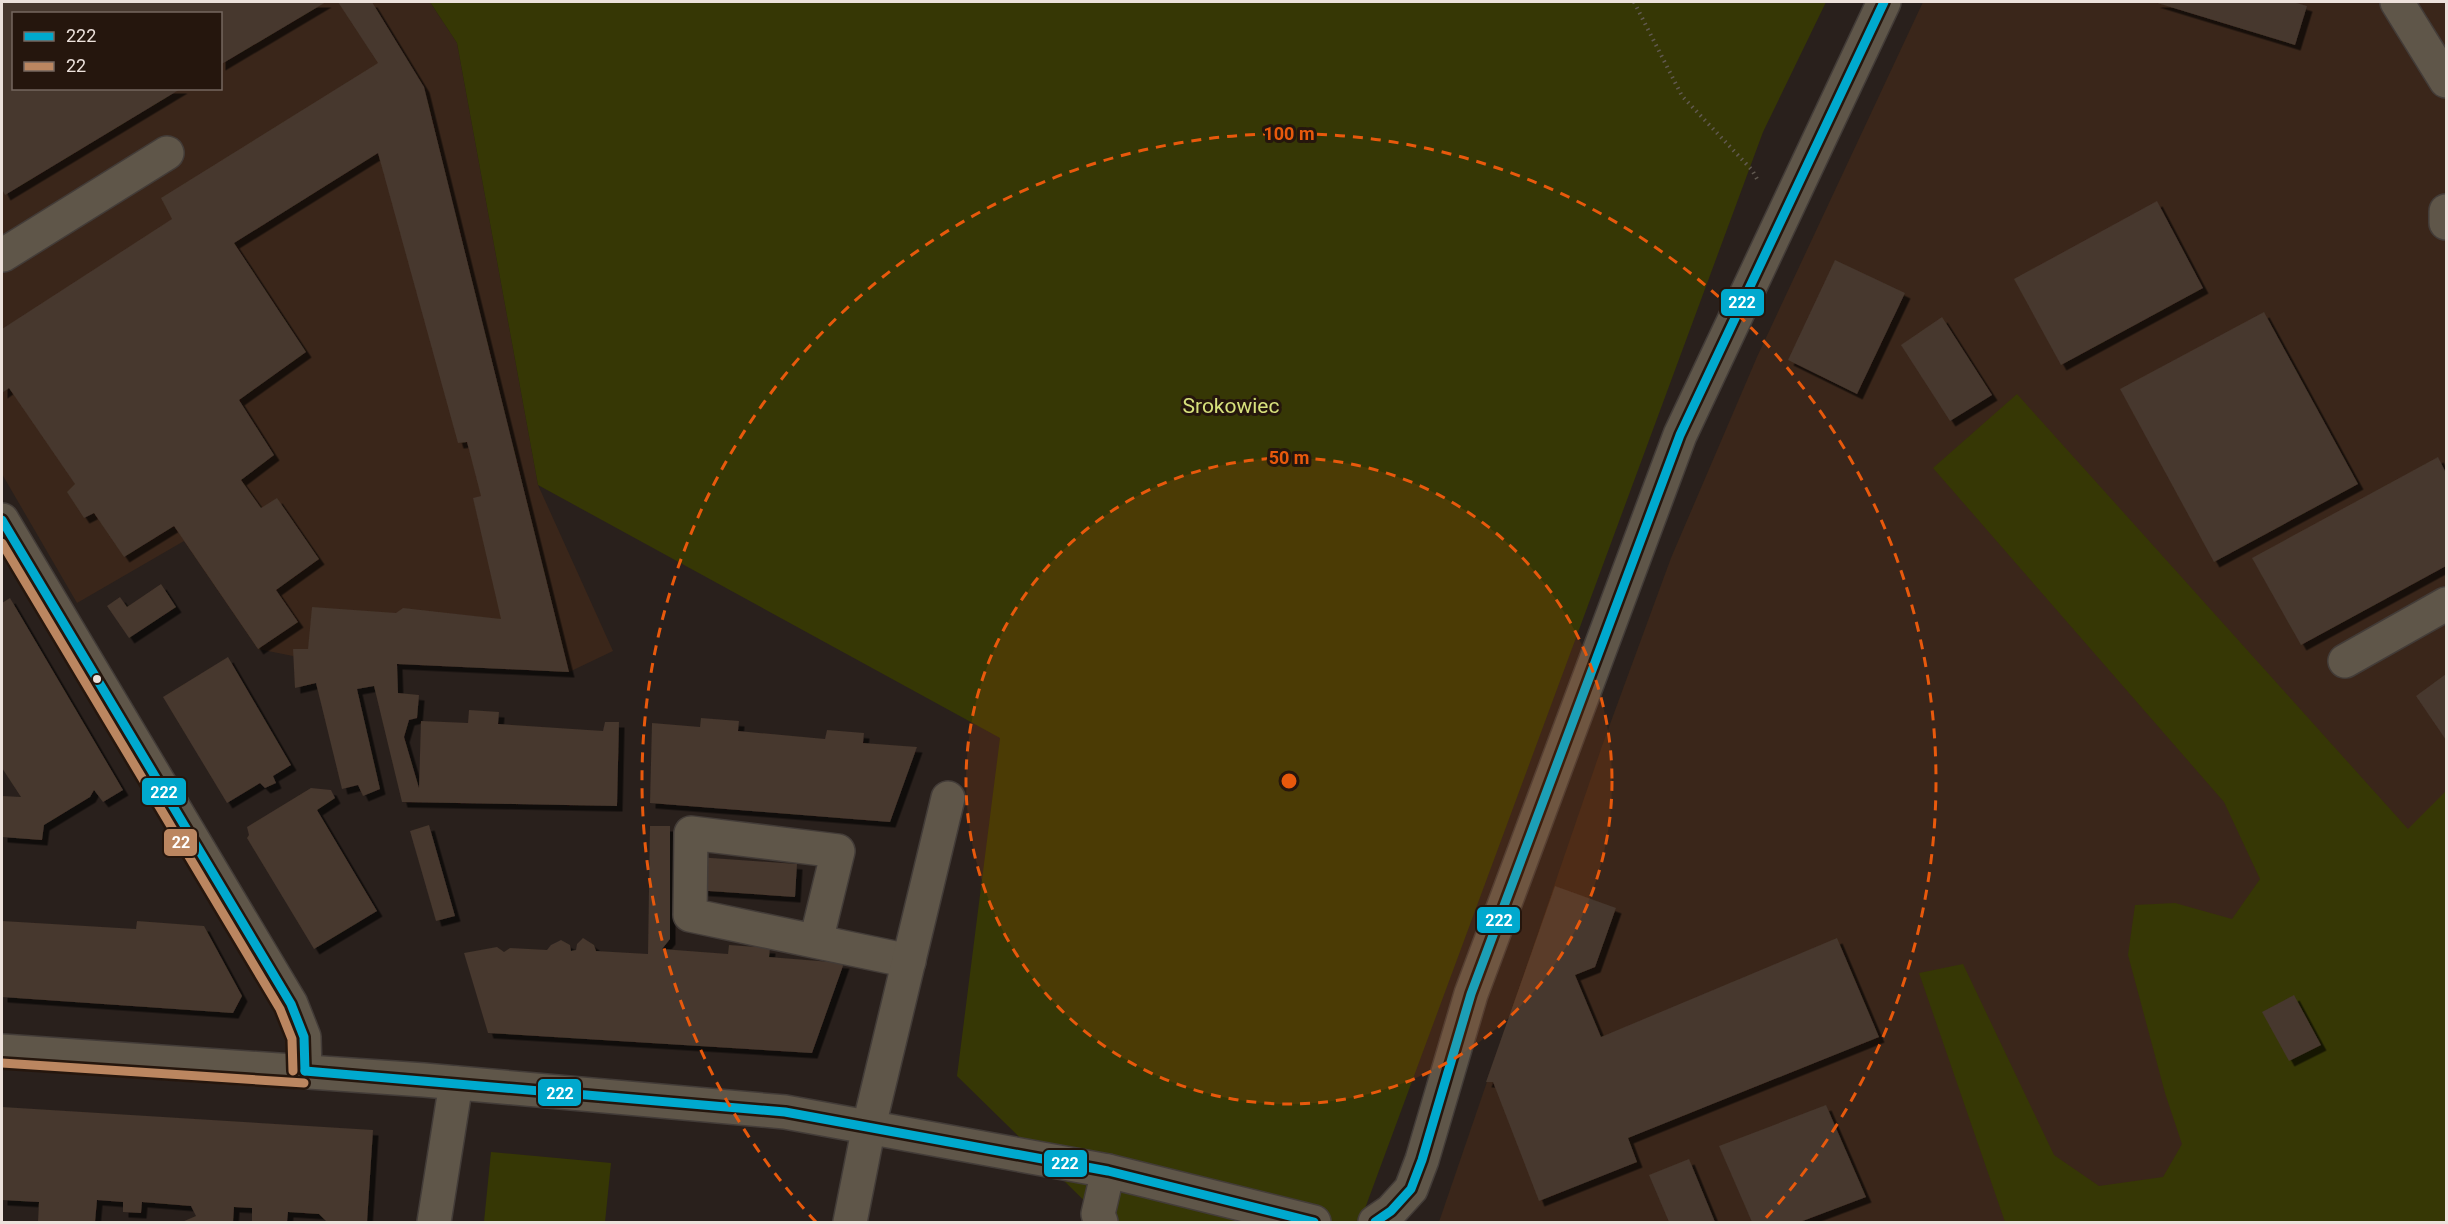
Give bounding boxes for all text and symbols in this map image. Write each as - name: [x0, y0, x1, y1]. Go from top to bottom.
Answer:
- legend: [12, 12, 222, 90]
- text: 222: [66, 25, 96, 46]
- text: 22: [66, 55, 86, 76]
- text: 100 m: [1263, 123, 1315, 144]
- line badge: 222: [1720, 288, 1765, 317]
- text: 222: [1728, 293, 1756, 312]
- park label: Srokowiec: [1183, 394, 1280, 418]
- text: 50 m: [1269, 447, 1309, 468]
- unlabelled marker: [91, 673, 103, 685]
- centre of rings: [1279, 771, 1299, 791]
- line badge: 222: [141, 777, 187, 806]
- text: 222: [150, 783, 178, 802]
- line badge: 22: [163, 828, 198, 857]
- text: 22: [172, 833, 190, 852]
- line badge: 222: [1476, 906, 1521, 934]
- text: 222: [1485, 911, 1513, 930]
- line badge: 222: [537, 1078, 582, 1107]
- text: 222: [546, 1084, 574, 1103]
- line badge: 222: [1043, 1149, 1088, 1178]
- text: 222: [1051, 1154, 1079, 1173]

